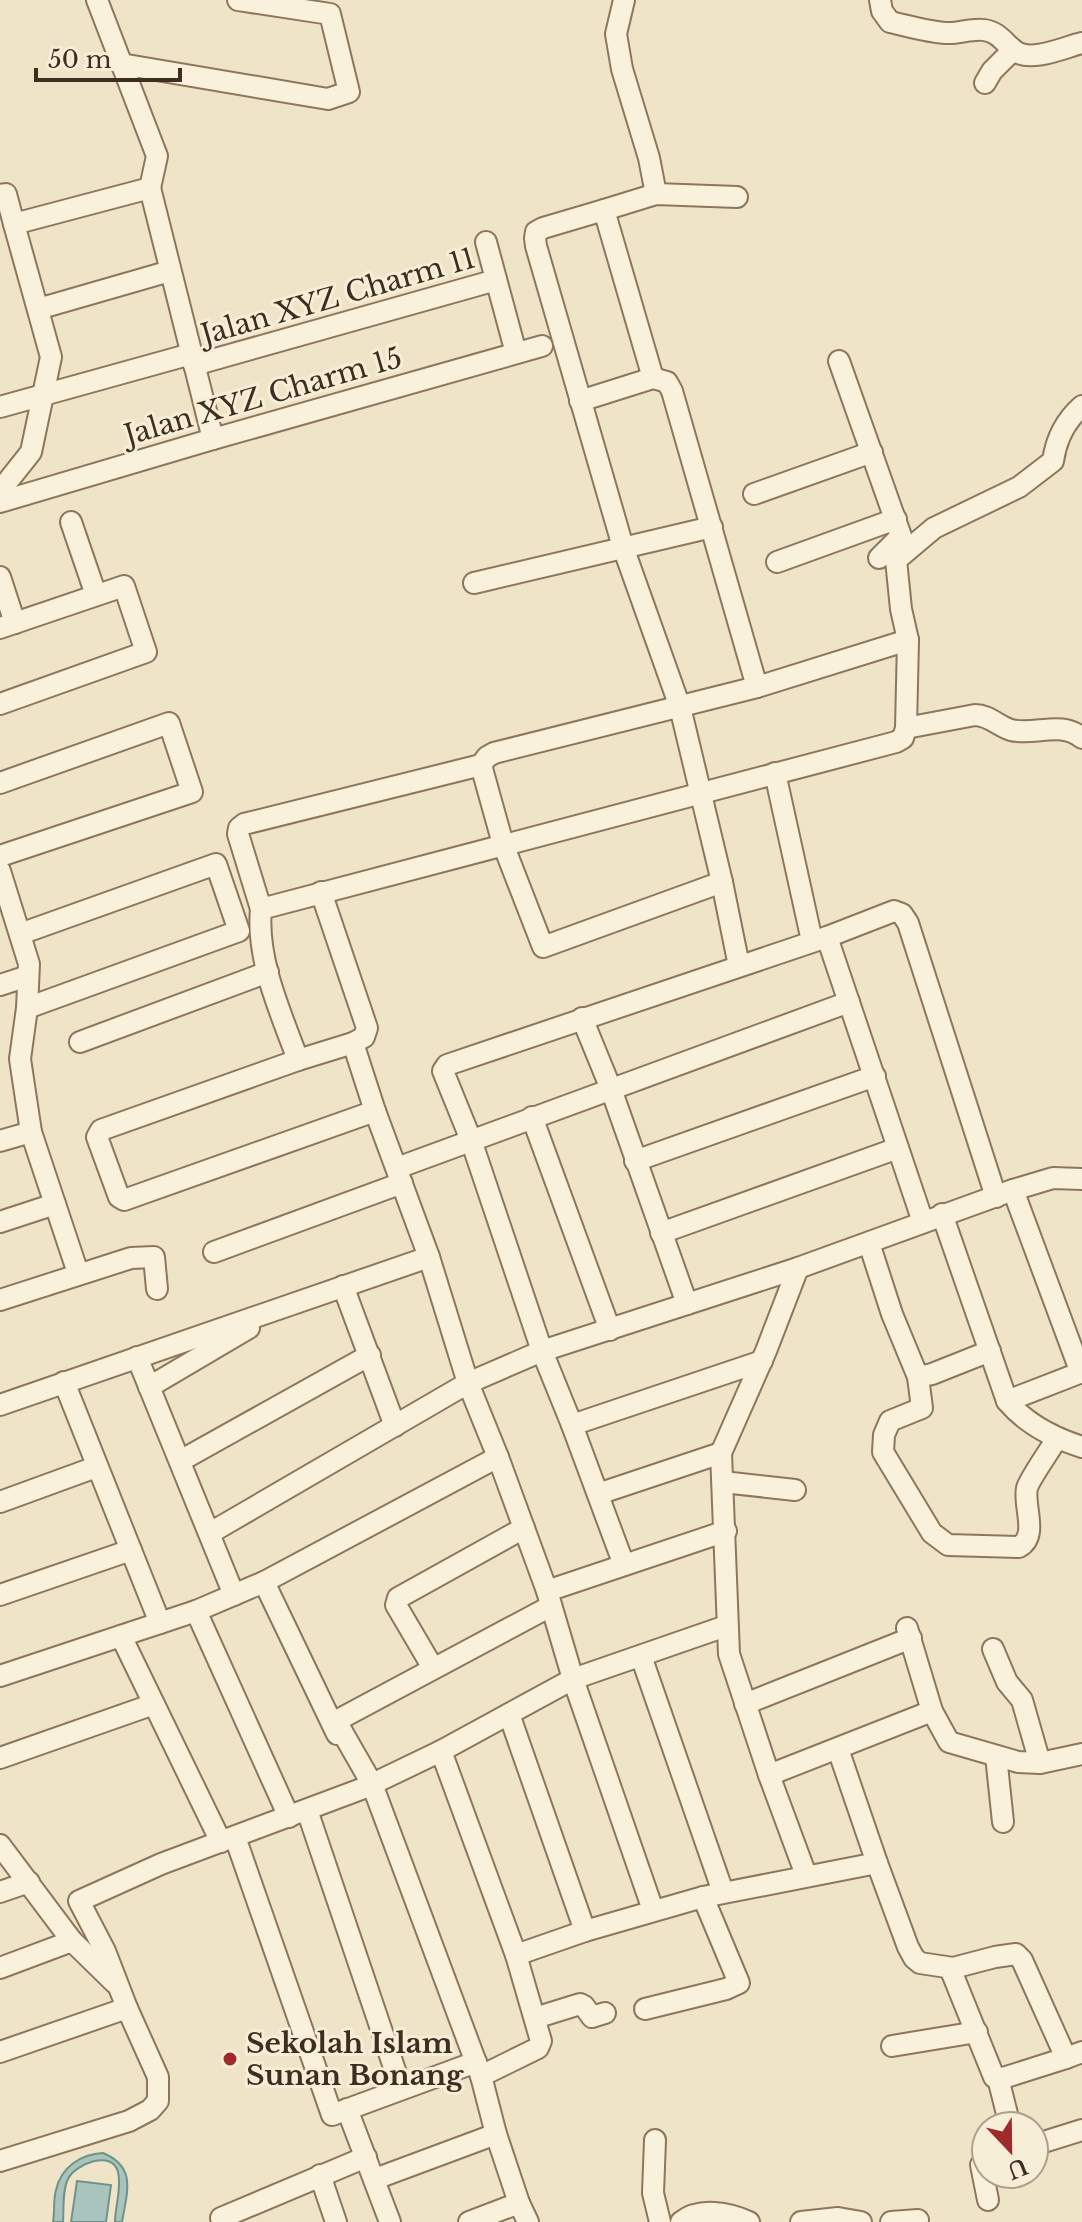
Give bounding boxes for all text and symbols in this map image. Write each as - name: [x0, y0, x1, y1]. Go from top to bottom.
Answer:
- scale bar: [36, 32, 180, 82]
- text: 50 m: [48, 45, 112, 74]
- street label: Jalan XYZ Charm 11: [193, 241, 479, 354]
- street label: Jalan XYZ Charm 15: [116, 340, 406, 454]
- place label: Sekolah Islam Sunan Bonang: [246, 2026, 464, 2093]
- marker: Sekolah Islam Sunan Bonang: [221, 2050, 239, 2068]
- north arrow: [970, 2110, 1050, 2190]
- text: U: [1003, 2152, 1031, 2184]

